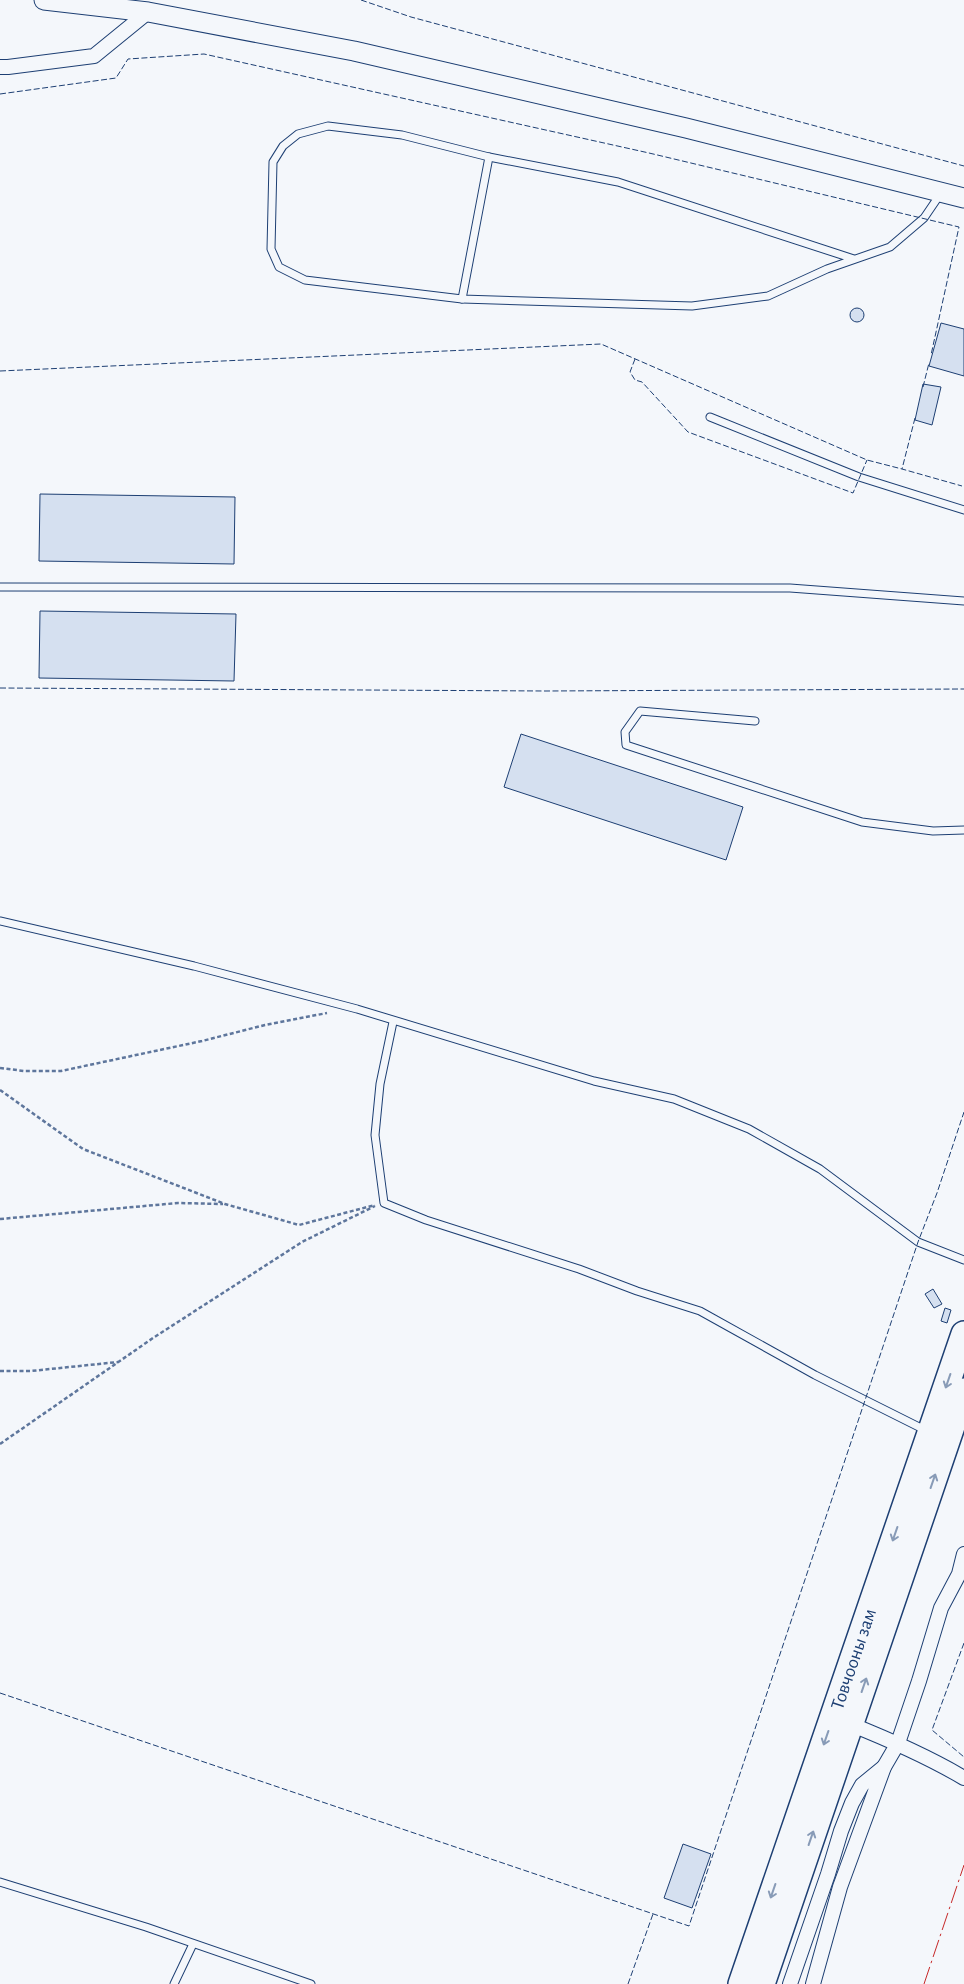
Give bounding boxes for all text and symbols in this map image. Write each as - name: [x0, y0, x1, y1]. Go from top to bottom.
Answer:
- one-way arrow: [943, 1372, 952, 1388]
- one-way arrow: [929, 1474, 938, 1490]
- one-way arrow: [890, 1526, 900, 1542]
- street label: Товчооны зам: [828, 1606, 880, 1712]
- one-way arrow: [860, 1677, 869, 1693]
- one-way arrow: [821, 1729, 830, 1745]
- one-way arrow: [807, 1831, 816, 1847]
- one-way arrow: [768, 1883, 777, 1899]

